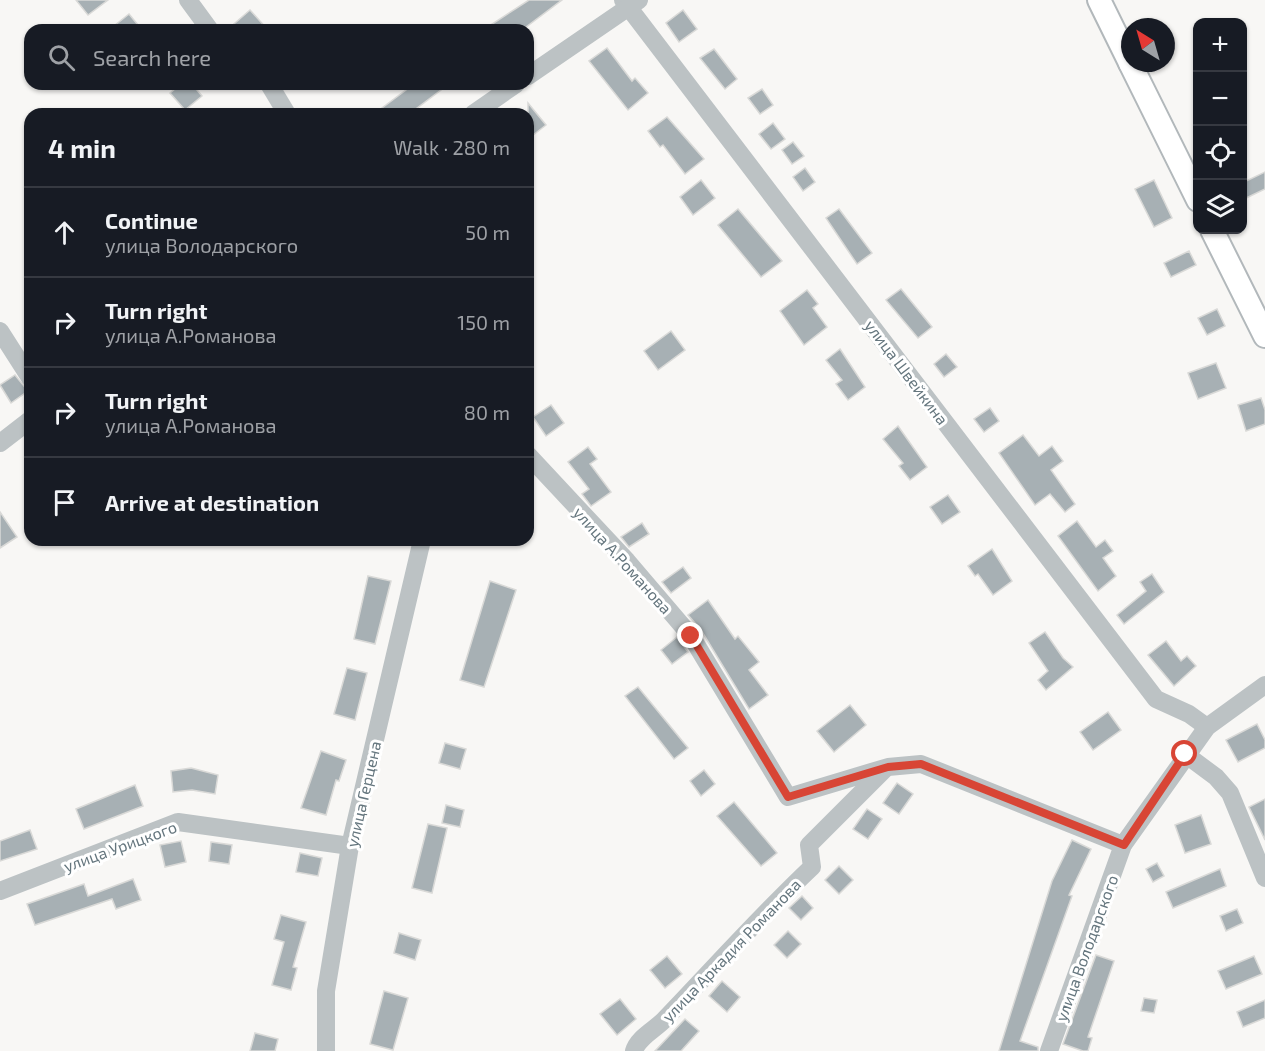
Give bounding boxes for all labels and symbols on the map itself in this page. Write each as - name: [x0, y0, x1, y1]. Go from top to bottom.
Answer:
- north arrow: [1121, 18, 1175, 72]
- street label: улица Швейкина: [861, 316, 953, 429]
- street label: улица А.Романова: [569, 503, 676, 618]
- route end: [677, 622, 703, 648]
- street label: улица Герцена: [342, 739, 385, 849]
- route start: [1171, 740, 1197, 766]
- street label: улица Урицкого: [61, 817, 180, 876]
- street label: улица Володарского: [1051, 872, 1122, 1024]
- street label: улица Аркадия Романова: [658, 875, 805, 1026]

